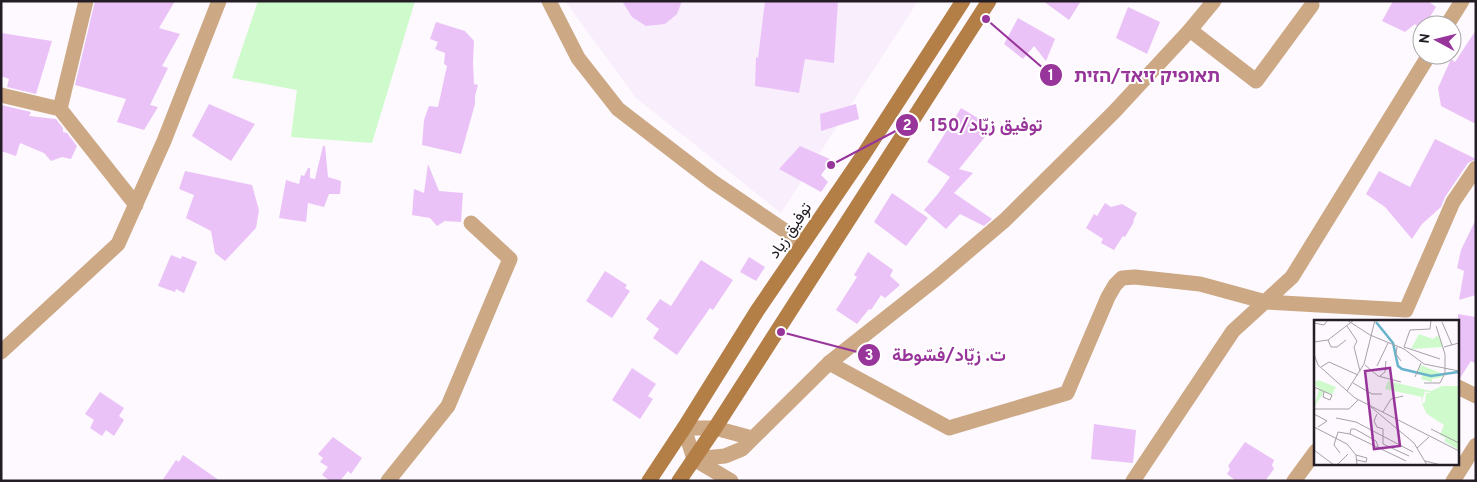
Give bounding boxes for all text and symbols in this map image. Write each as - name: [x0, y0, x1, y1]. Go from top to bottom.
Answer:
- north arrow: [1412, 15, 1462, 65]
- text: N: [1417, 33, 1435, 45]
- callout: תאופיק זיאד/הזית: [1039, 59, 1230, 92]
- text: תאופיק זיאד/הזית: [1074, 66, 1220, 89]
- text: 1: [1048, 67, 1054, 86]
- callout: توفيق زيّاد/150: [894, 108, 1052, 141]
- text: توفيق زيّاد/150: [930, 115, 1043, 138]
- text: 2: [902, 117, 912, 136]
- street label: توفيق زياد: [765, 199, 817, 263]
- inset map: [1314, 320, 1460, 464]
- callout: ت. زيّاد/فسّوطة: [857, 338, 1016, 371]
- text: ت. زيّاد/فسّوطة: [892, 345, 1006, 368]
- text: 3: [865, 347, 874, 366]

